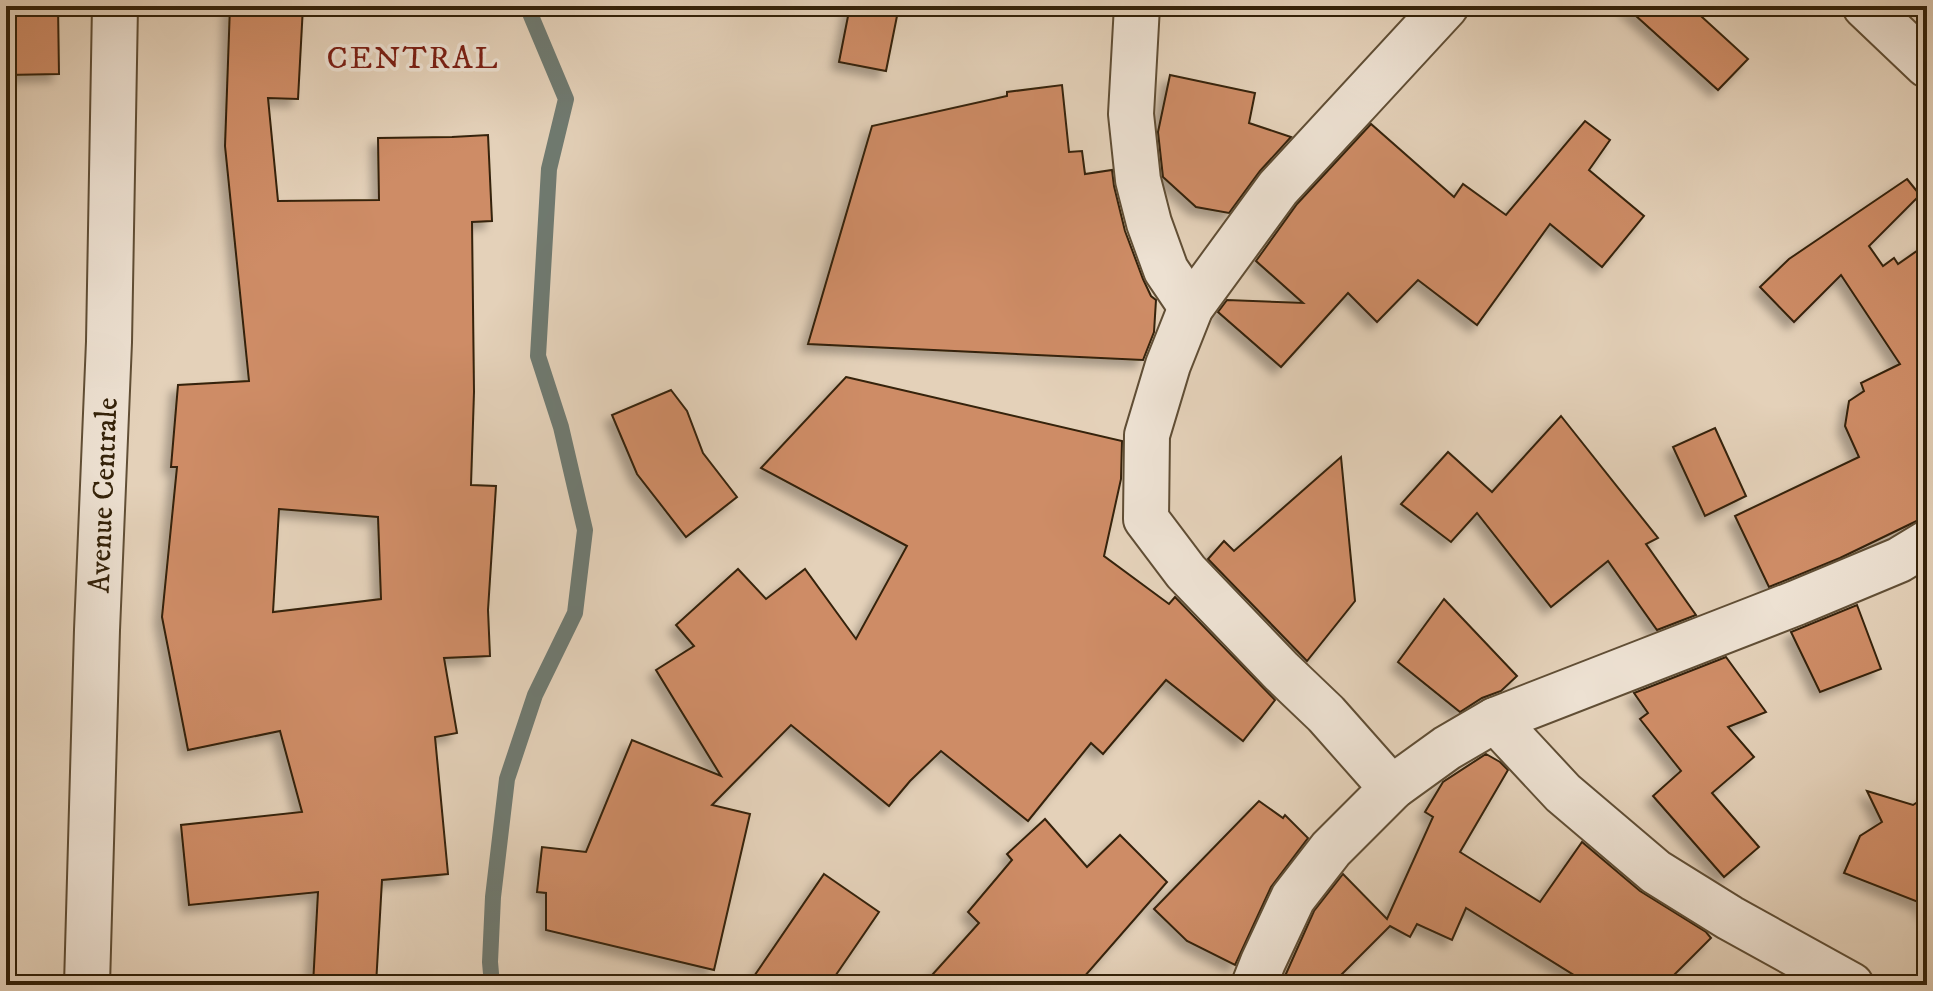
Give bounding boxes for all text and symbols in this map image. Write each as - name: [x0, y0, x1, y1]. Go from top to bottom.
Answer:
- district label: CENTRAL: [326, 39, 500, 79]
- street label: Avenue Centrale: [82, 397, 127, 594]

